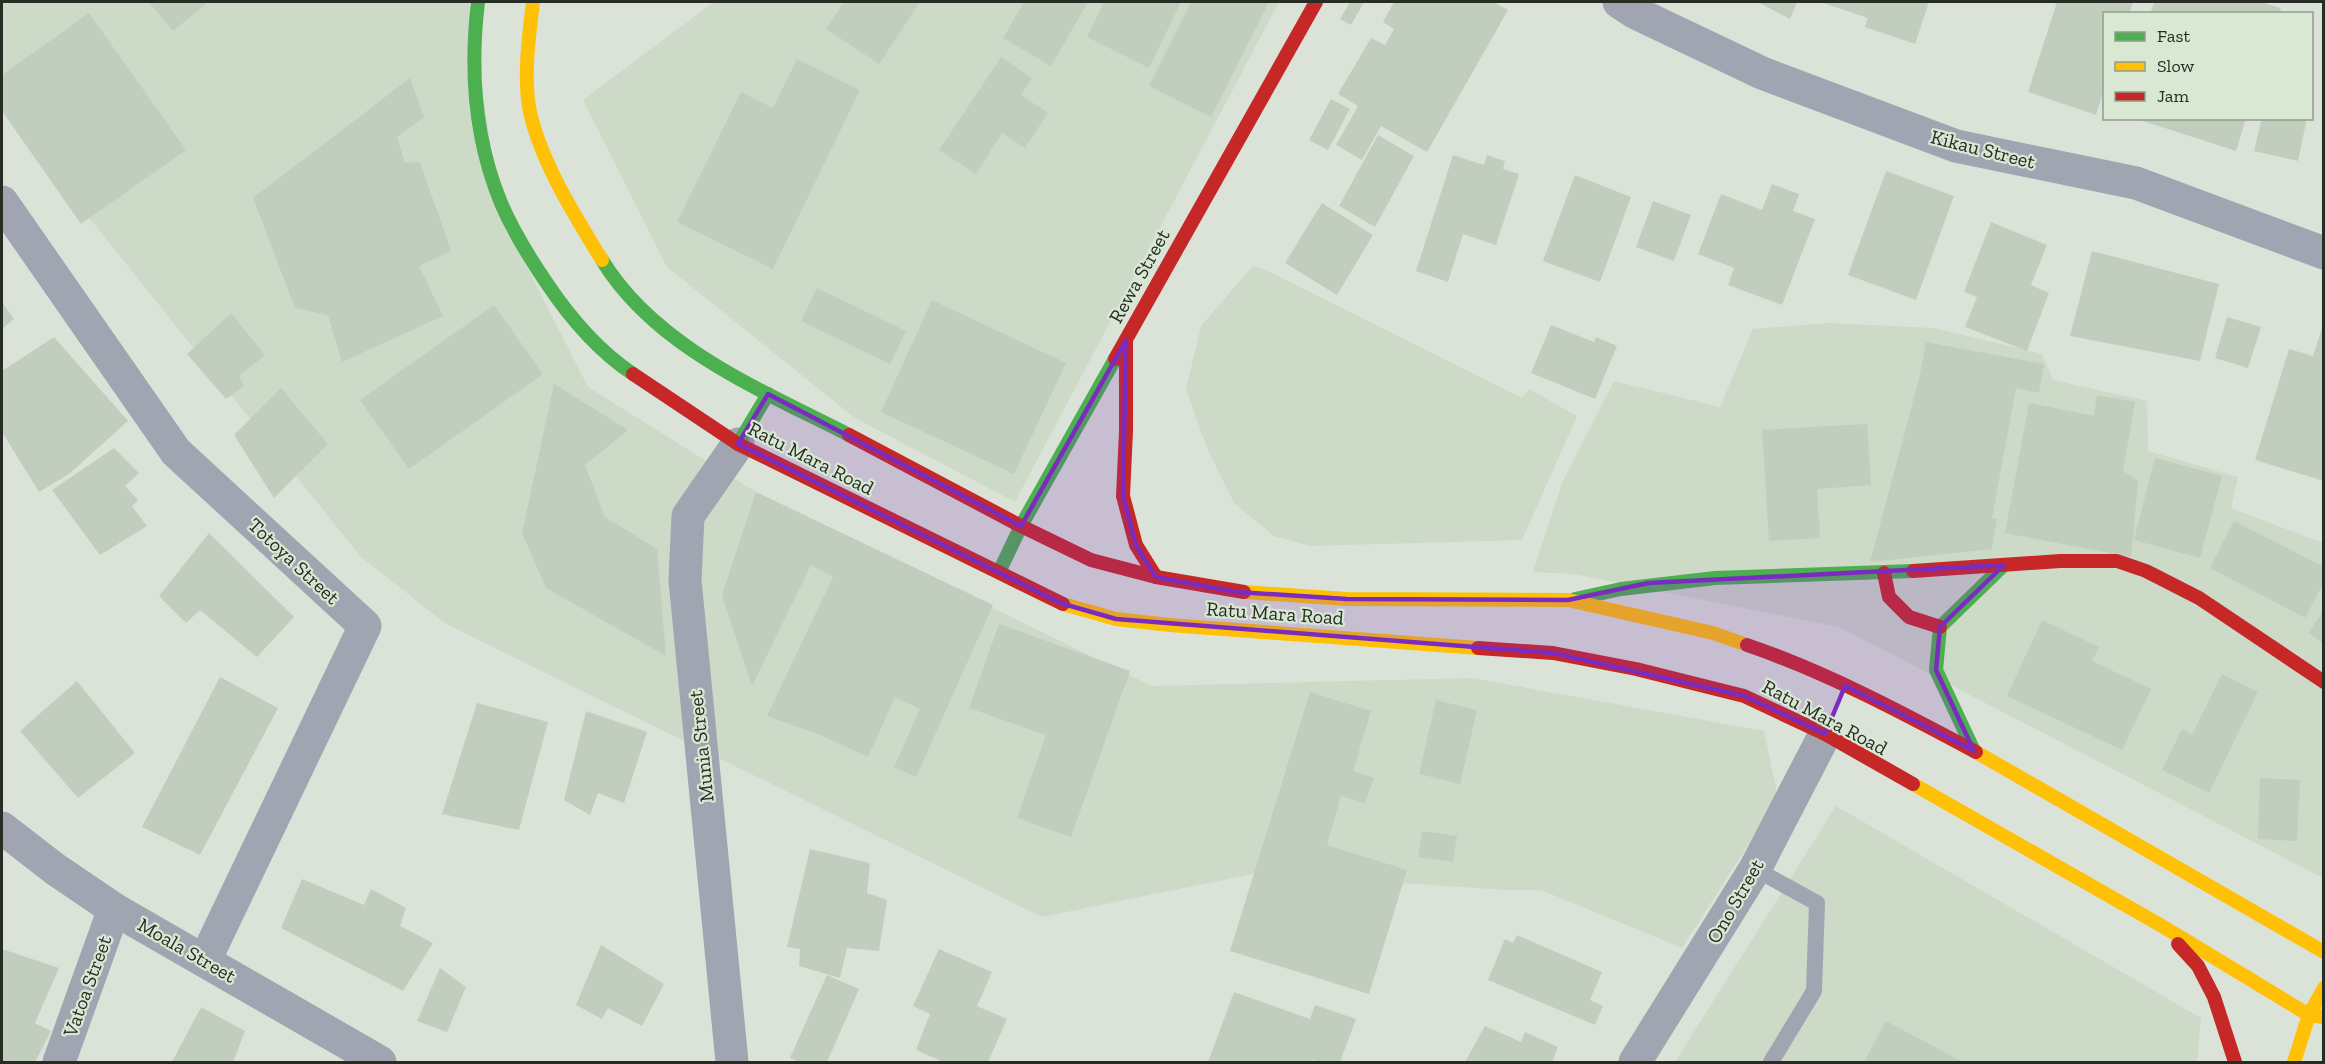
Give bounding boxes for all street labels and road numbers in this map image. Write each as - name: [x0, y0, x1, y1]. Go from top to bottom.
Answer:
- street label: Kikau Street: [1928, 124, 2038, 174]
- street label: Rewa Street: [1103, 224, 1175, 327]
- street label: Ratu Mara Road: [744, 416, 878, 500]
- street label: Totoya Street: [243, 513, 345, 610]
- street label: Ratu Mara Road: [1205, 596, 1345, 630]
- street label: Ratu Mara Road: [1758, 674, 1892, 760]
- street label: Munia Street: [683, 688, 719, 803]
- street label: Ono Street: [1701, 854, 1769, 948]
- street label: Moala Street: [134, 912, 241, 988]
- street label: Vatoa Street: [57, 932, 117, 1041]

